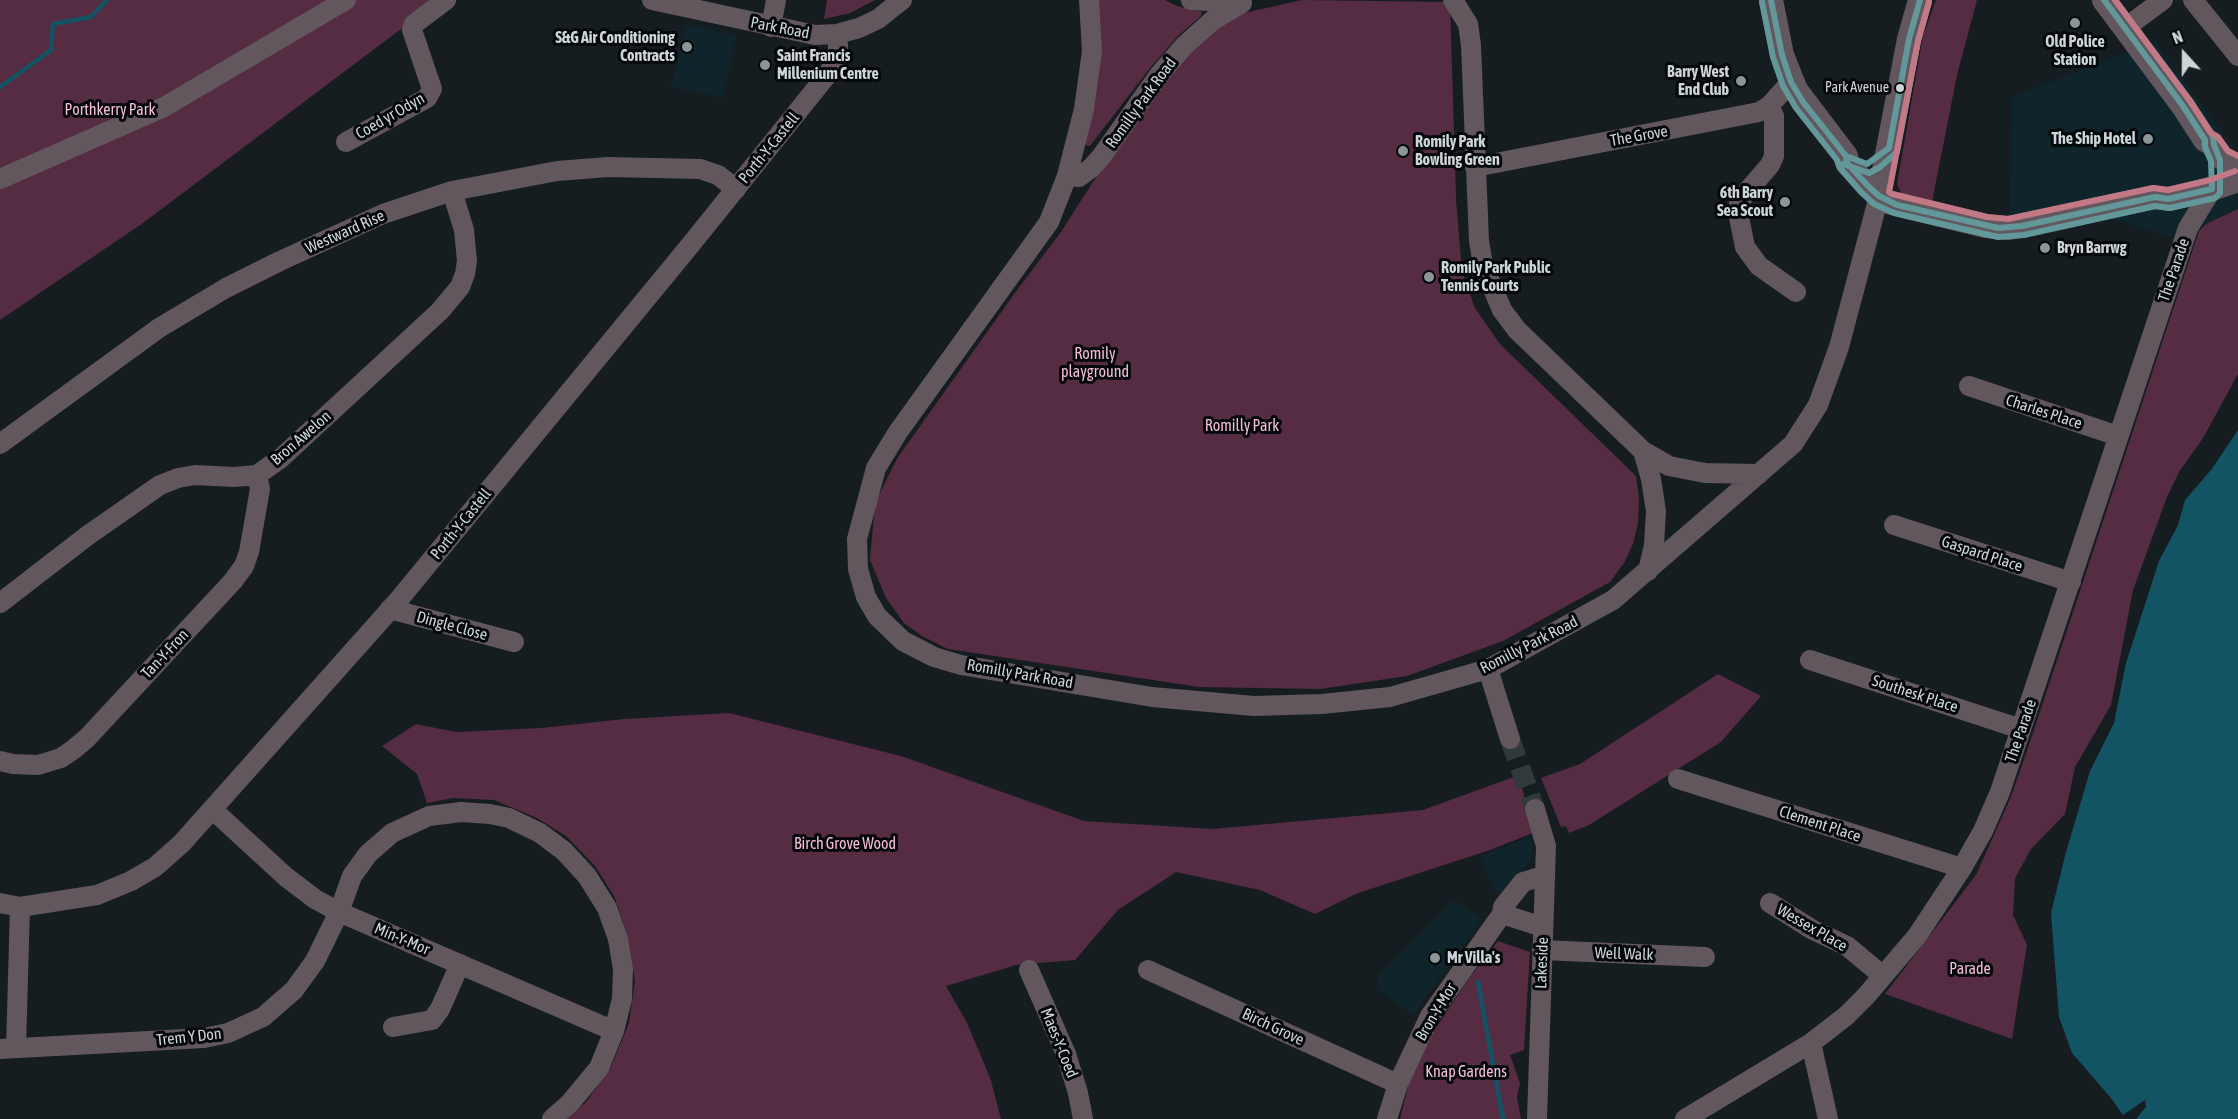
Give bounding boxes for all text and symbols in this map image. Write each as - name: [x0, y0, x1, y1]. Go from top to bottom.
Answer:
- street label: Park Road: [749, 13, 811, 43]
- marker: Old Police Station: [2068, 16, 2082, 30]
- north arrow: [2154, 24, 2214, 84]
- text: N: [2170, 27, 2185, 47]
- place label: S&G Air Conditioning Contracts: [555, 28, 675, 66]
- place label: Old Police Station: [2045, 32, 2105, 70]
- marker: S&G Air Conditioning Contracts: [680, 40, 694, 54]
- place label: Saint Francis Millenium Centre: [777, 46, 879, 84]
- street label: Romilly Park Road: [1102, 54, 1180, 152]
- marker: Saint Francis Millenium Centre: [758, 58, 772, 72]
- place label: Barry West End Club: [1667, 62, 1729, 100]
- marker: Barry West End Club: [1734, 74, 1748, 88]
- place label: Park Avenue: [1825, 80, 1889, 96]
- marker: Park Avenue: [1894, 82, 1906, 94]
- street label: Coed yr Odyn: [352, 89, 428, 143]
- park label: Porthkerry Park: [64, 100, 156, 120]
- street label: Porth-Y-Castell: [735, 109, 803, 187]
- street label: The Grove: [1609, 121, 1669, 151]
- place label: The Ship Hotel: [2051, 129, 2136, 149]
- place label: Romily Park Bowling Green: [1415, 132, 1500, 170]
- marker: The Ship Hotel: [2141, 132, 2155, 146]
- marker: Romily Park Bowling Green: [1396, 144, 1410, 158]
- place label: 6th Barry Sea Scout: [1717, 183, 1773, 221]
- marker: 6th Barry Sea Scout: [1778, 195, 1792, 209]
- street label: Westward Rise: [302, 206, 388, 258]
- street label: The Parade: [2154, 236, 2194, 304]
- place label: Bryn Barrwg: [2057, 238, 2127, 258]
- marker: Bryn Barrwg: [2038, 241, 2052, 255]
- place label: Romily Park Public Tennis Courts: [1441, 258, 1550, 296]
- marker: Romily Park Public Tennis Courts: [1422, 270, 1436, 284]
- park label: Romily playground: [1061, 344, 1129, 382]
- street label: Charles Place: [2003, 391, 2085, 433]
- street label: Bron Awelon: [267, 407, 335, 469]
- park label: Romilly Park: [1205, 416, 1279, 436]
- street label: Porth-Y-Castell: [427, 485, 495, 563]
- street label: Gaspard Place: [1939, 532, 2025, 576]
- street label: Dingle Close: [414, 607, 490, 645]
- street label: Romilly Park Road: [1477, 612, 1581, 678]
- street label: Tan-Y-Fron: [137, 625, 193, 683]
- street label: Romilly Park Road: [966, 655, 1074, 693]
- street label: Southesk Place: [1870, 671, 1960, 717]
- street label: The Parade: [2001, 697, 2041, 765]
- street label: Clement Place: [1777, 802, 1863, 846]
- park label: Birch Grove Wood: [794, 834, 896, 854]
- street label: Wessex Place: [1773, 900, 1851, 956]
- street label: Min-Y-Mor: [371, 919, 433, 959]
- street label: Lakeside: [1532, 937, 1552, 989]
- street label: Well Walk: [1594, 943, 1654, 965]
- place label: Mr Villa's: [1447, 948, 1500, 968]
- marker: Mr Villa's: [1428, 951, 1442, 965]
- park label: Parade: [1949, 959, 1991, 979]
- street label: Bron-Y-Mor: [1411, 980, 1461, 1044]
- street label: Birch Grove: [1239, 1004, 1307, 1050]
- street label: Maes-Y-Coed: [1036, 1005, 1082, 1081]
- street label: Trem Y Don: [156, 1024, 222, 1050]
- park label: Knap Gardens: [1425, 1062, 1507, 1082]

